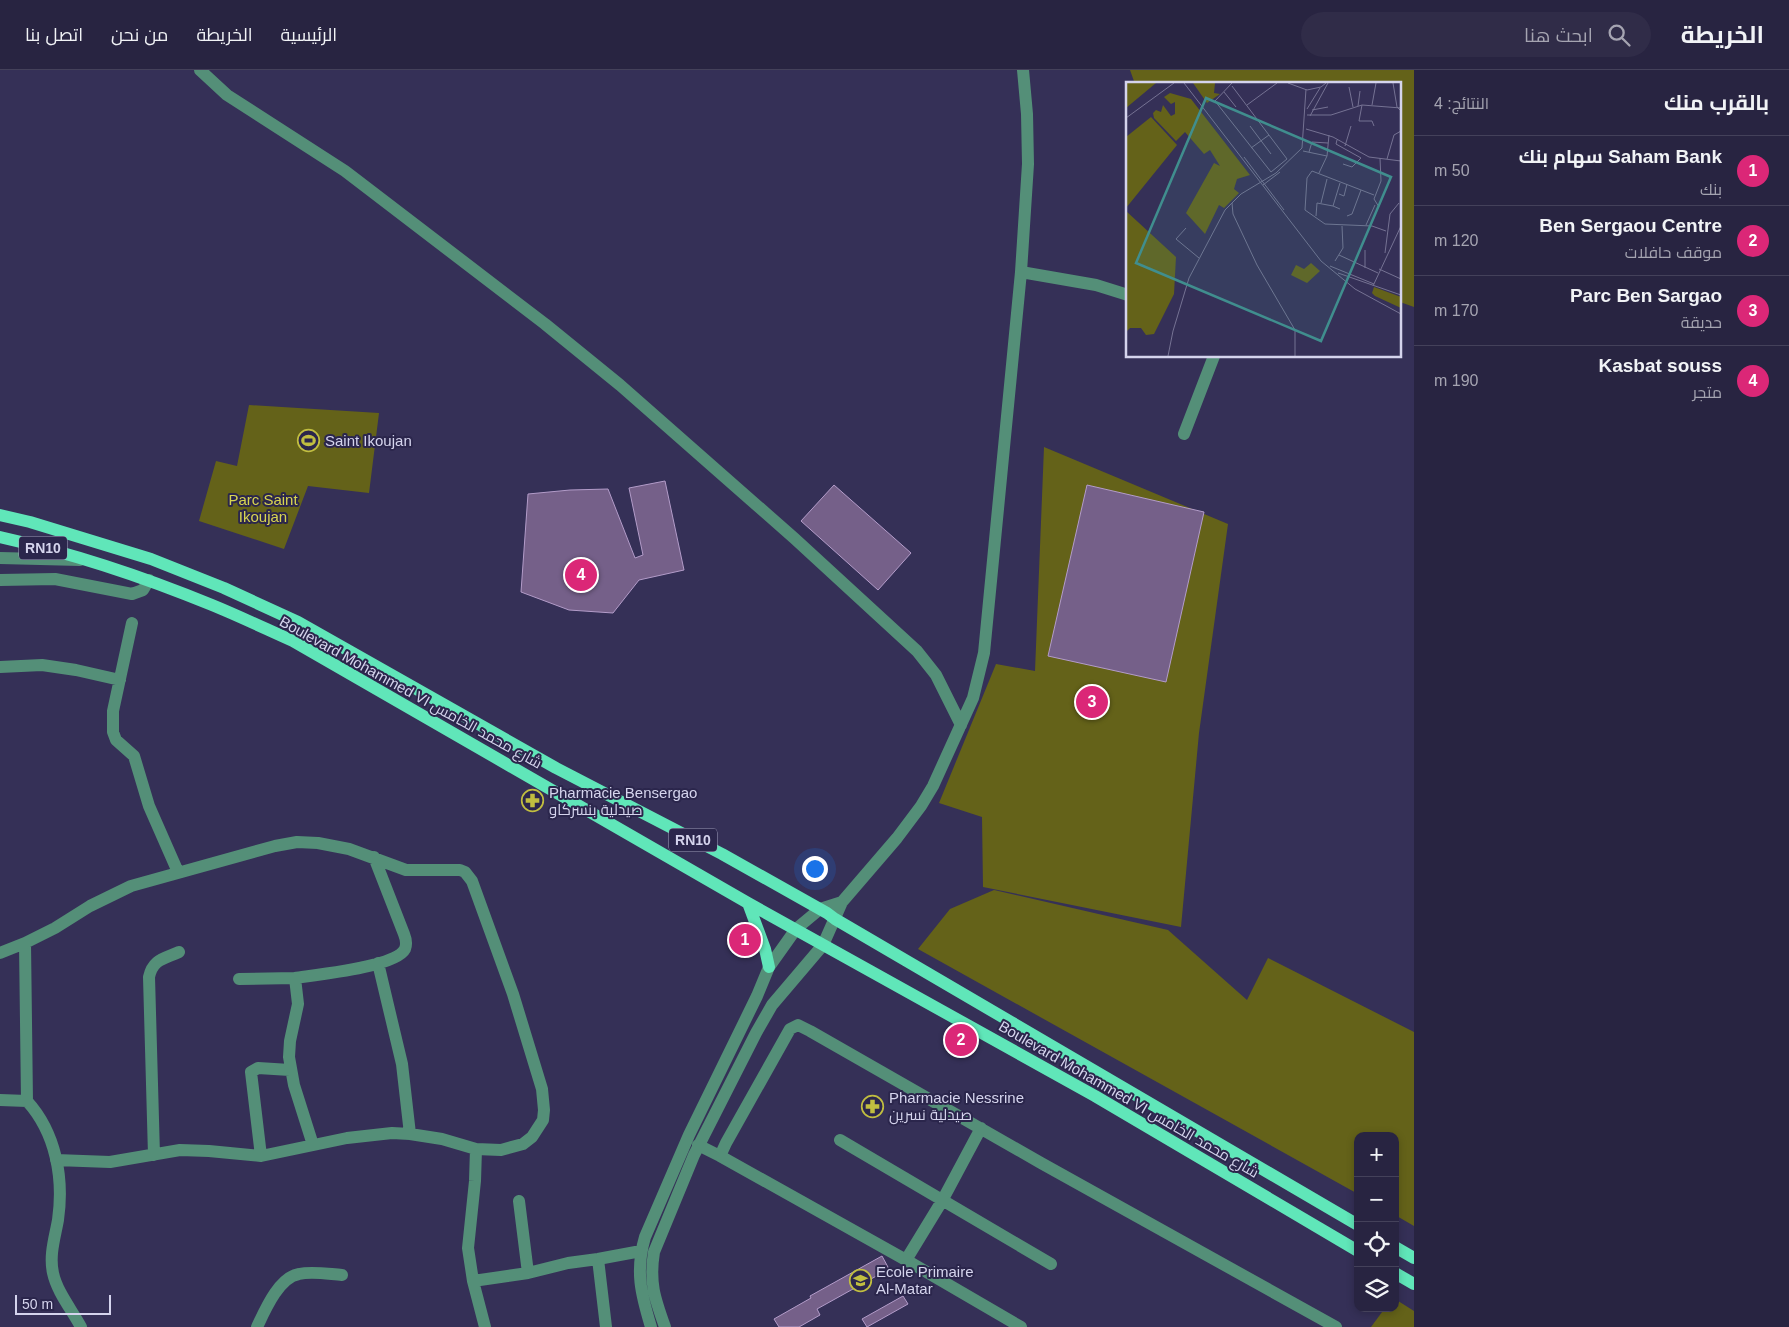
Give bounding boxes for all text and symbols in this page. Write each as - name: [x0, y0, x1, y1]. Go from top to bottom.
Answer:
- search box: [1301, 12, 1651, 57]
- icon: search: [1605, 21, 1633, 49]
- text: الخريطة: [1681, 21, 1764, 48]
- text: اتصل بنا: [25, 25, 83, 45]
- text: من نحن: [111, 25, 168, 45]
- text: الخريطة: [196, 25, 253, 45]
- text: الرئيسية: [281, 25, 337, 45]
- text: ابحث هنا: [1524, 25, 1593, 46]
- inset map: [1126, 82, 1402, 358]
- text: بالقرب منك: [1664, 91, 1769, 114]
- text: النتائج: 4: [1434, 95, 1489, 112]
- text: Saham Bank سهام بنك: [1519, 146, 1722, 167]
- text: 50 m: [1434, 162, 1470, 179]
- text: 1: [1749, 162, 1757, 179]
- text: بنك: [1700, 181, 1722, 198]
- text: Ben Sergaou Centre: [1539, 215, 1722, 236]
- text: 120 m: [1434, 232, 1478, 249]
- text: 2: [1749, 232, 1757, 249]
- text: موقف حافلات: [1625, 244, 1722, 261]
- text: Parc Ben Sargao: [1570, 285, 1722, 306]
- text: 170 m: [1434, 302, 1478, 319]
- text: 3: [1749, 302, 1757, 319]
- text: حديقة: [1681, 314, 1722, 331]
- text: Kasbat souss: [1598, 355, 1722, 376]
- text: 190 m: [1434, 372, 1478, 389]
- text: 4: [1749, 372, 1757, 389]
- text: متجر: [1693, 384, 1722, 401]
- sports icon: Saint Ikoujan: [297, 428, 321, 452]
- place label: Saint Ikoujan: [325, 432, 412, 449]
- park label: Parc Saint Ikoujan: [228, 491, 298, 525]
- road number: RN10: [19, 536, 67, 559]
- pin: 4: [565, 556, 597, 594]
- street label: Boulevard Mohammed VI شارع محمد الخامس: [275, 612, 545, 774]
- pin: 3: [1076, 683, 1108, 721]
- place label: Pharmacie Bensergao صيدلية بنسركاو: [549, 784, 697, 819]
- pharmacy icon: Pharmacie Bensergao صيدلية بنسركاو: [521, 789, 545, 813]
- road number: RN10: [669, 828, 717, 852]
- your location: [802, 856, 828, 882]
- pin: 1: [729, 921, 761, 959]
- street label: Boulevard Mohammed VI شارع محمد الخامس: [994, 1017, 1262, 1183]
- pin: 2: [945, 1021, 977, 1059]
- place label: Pharmacie Nessrine صيدلية نسرين: [889, 1089, 1024, 1125]
- pharmacy icon: Pharmacie Nessrine صيدلية نسرين: [861, 1094, 885, 1118]
- map controls: [1354, 1132, 1399, 1312]
- button: +: [1354, 1132, 1399, 1177]
- button: −: [1354, 1177, 1399, 1222]
- button: locate: [1354, 1222, 1399, 1267]
- place label: Ecole Primaire Al-Matar: [876, 1263, 974, 1297]
- button: layers: [1354, 1267, 1399, 1312]
- school or university icon: Ecole Primaire Al-Matar: [848, 1268, 872, 1292]
- scale bar: [15, 1292, 111, 1315]
- text: 50 m: [22, 1296, 53, 1312]

